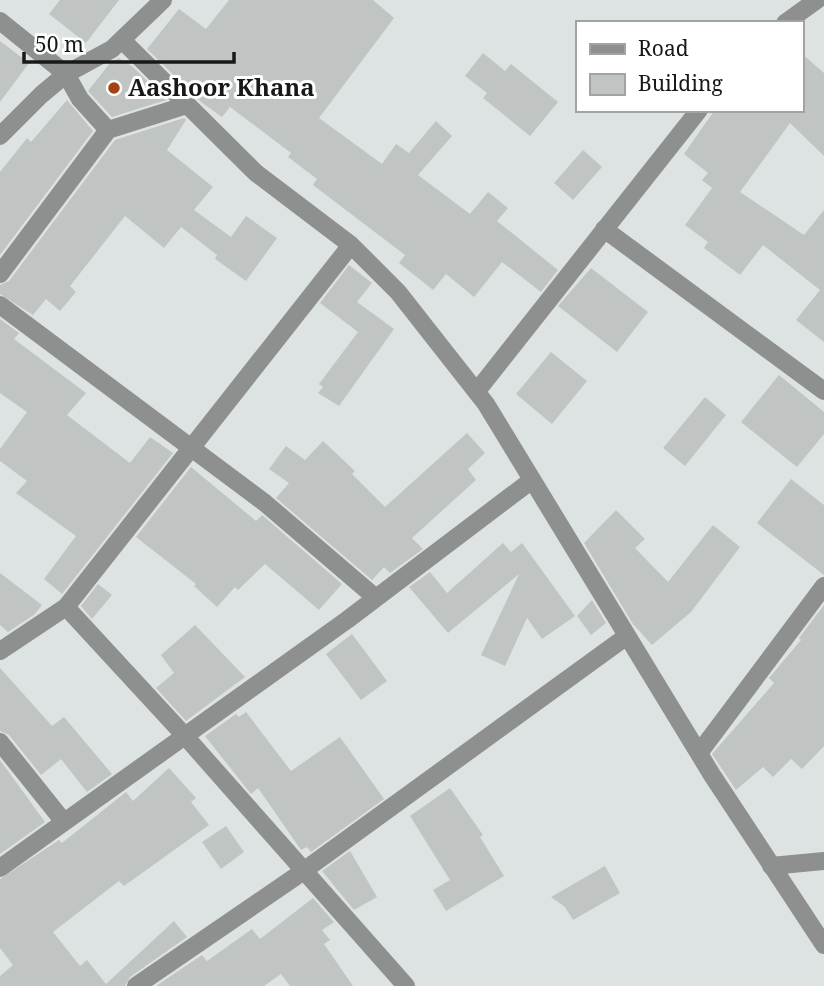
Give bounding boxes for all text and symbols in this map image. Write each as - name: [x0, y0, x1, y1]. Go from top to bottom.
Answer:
- scale bar: [24, 21, 234, 65]
- legend: [576, 21, 803, 112]
- text: 50 m: [35, 30, 84, 58]
- text: Road: [638, 34, 689, 62]
- text: Building: [638, 69, 723, 97]
- place label: Aashoor Khana: [128, 70, 315, 103]
- marker: Aashoor Khana: [106, 80, 122, 96]

